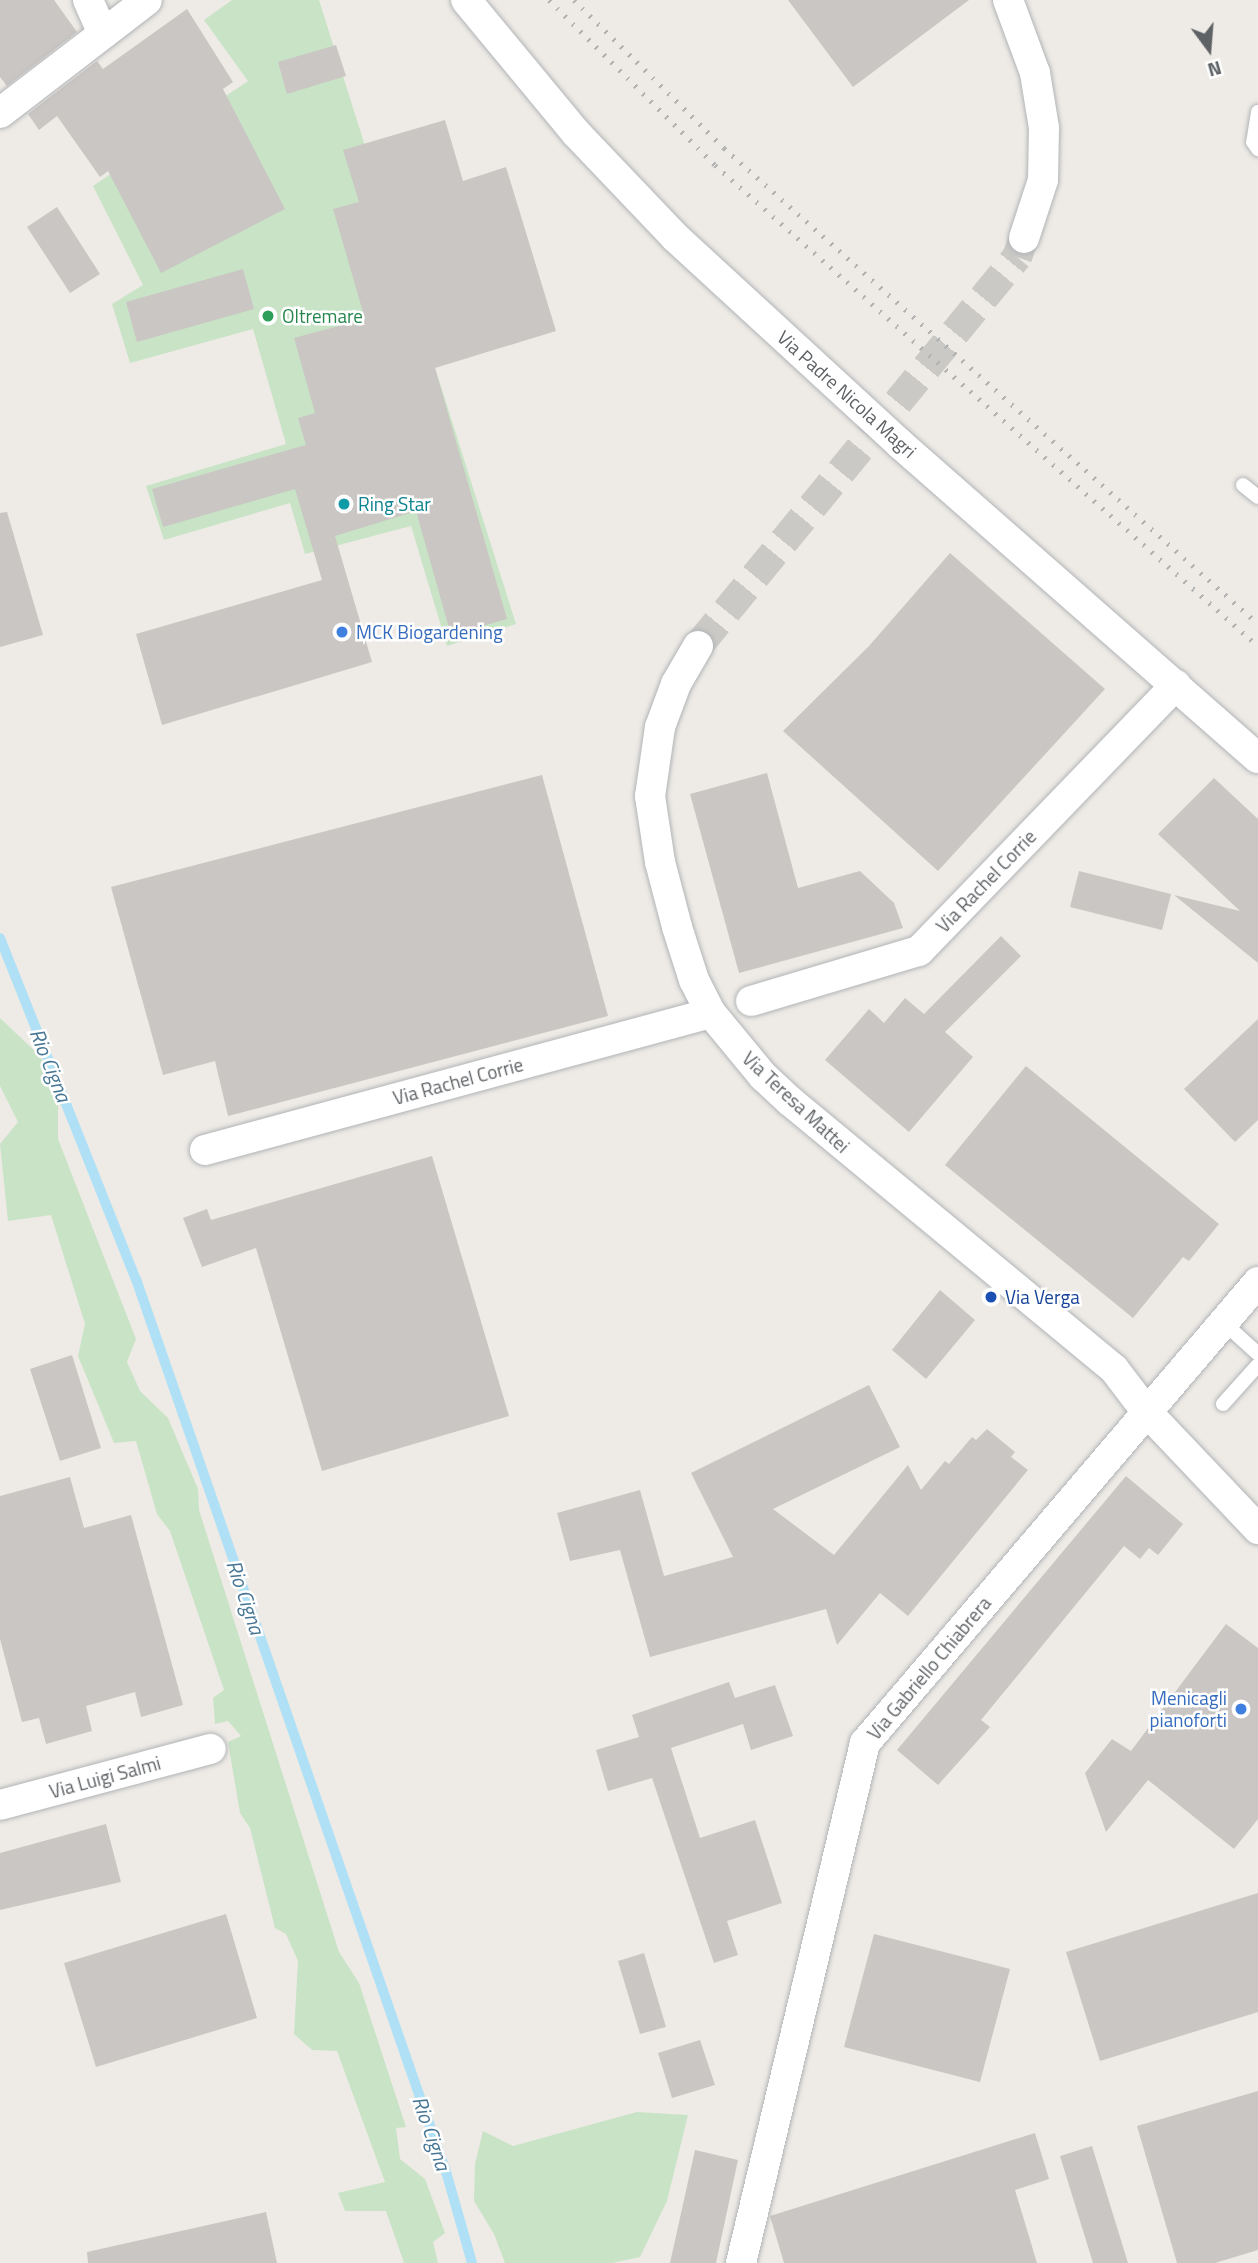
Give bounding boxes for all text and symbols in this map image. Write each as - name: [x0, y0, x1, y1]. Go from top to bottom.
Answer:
- north arrow: [1174, 14, 1244, 84]
- text: N: [1205, 54, 1225, 85]
- place label: Oltremare: [282, 305, 363, 327]
- marker: Oltremare: [260, 308, 276, 324]
- street label: Via Padre Nicola Magri: [773, 326, 921, 462]
- place label: Ring Star: [358, 493, 431, 515]
- marker: Ring Star: [336, 496, 352, 512]
- place label: MCK Biogardening: [356, 621, 503, 643]
- marker: MCK Biogardening: [334, 624, 350, 640]
- street label: Via Rachel Corrie: [931, 825, 1041, 937]
- water label: Rio Cigna: [25, 1025, 77, 1105]
- street label: Via Teresa Mattei: [738, 1047, 854, 1157]
- street label: Via Rachel Corrie: [390, 1053, 526, 1109]
- place label: Via Verga: [1005, 1286, 1080, 1308]
- marker: Via Verga: [983, 1289, 999, 1305]
- water label: Rio Cigna: [222, 1557, 270, 1637]
- street label: Via Gabriello Chiabrera: [862, 1592, 996, 1744]
- place label: Menicagli pianoforti: [1150, 1687, 1227, 1731]
- marker: Menicagli pianoforti: [1233, 1701, 1249, 1717]
- street label: Via Luigi Salmi: [47, 1751, 163, 1803]
- water label: Rio Cigna: [408, 2093, 456, 2173]

